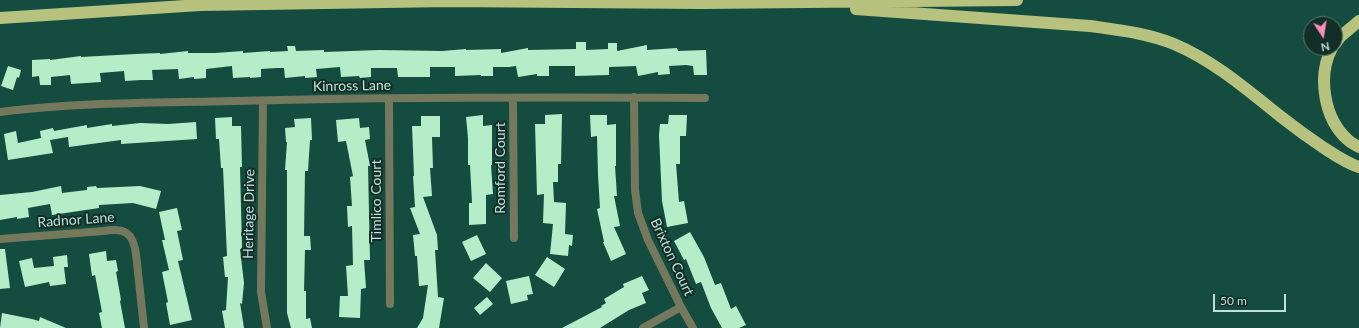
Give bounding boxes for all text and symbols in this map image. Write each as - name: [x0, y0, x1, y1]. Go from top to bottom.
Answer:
- north arrow: [1303, 16, 1343, 56]
- text: N: [1320, 40, 1331, 54]
- street label: Kinross Lane: [313, 77, 391, 95]
- street label: Romford Court: [492, 122, 508, 214]
- street label: Timlico Court: [368, 160, 384, 242]
- street label: Heritage Drive: [240, 169, 258, 259]
- street label: Radnor Lane: [37, 209, 115, 231]
- street label: Brixton Court: [647, 216, 697, 298]
- scale bar: [1215, 286, 1288, 312]
- text: 50 m: [1220, 293, 1247, 308]

